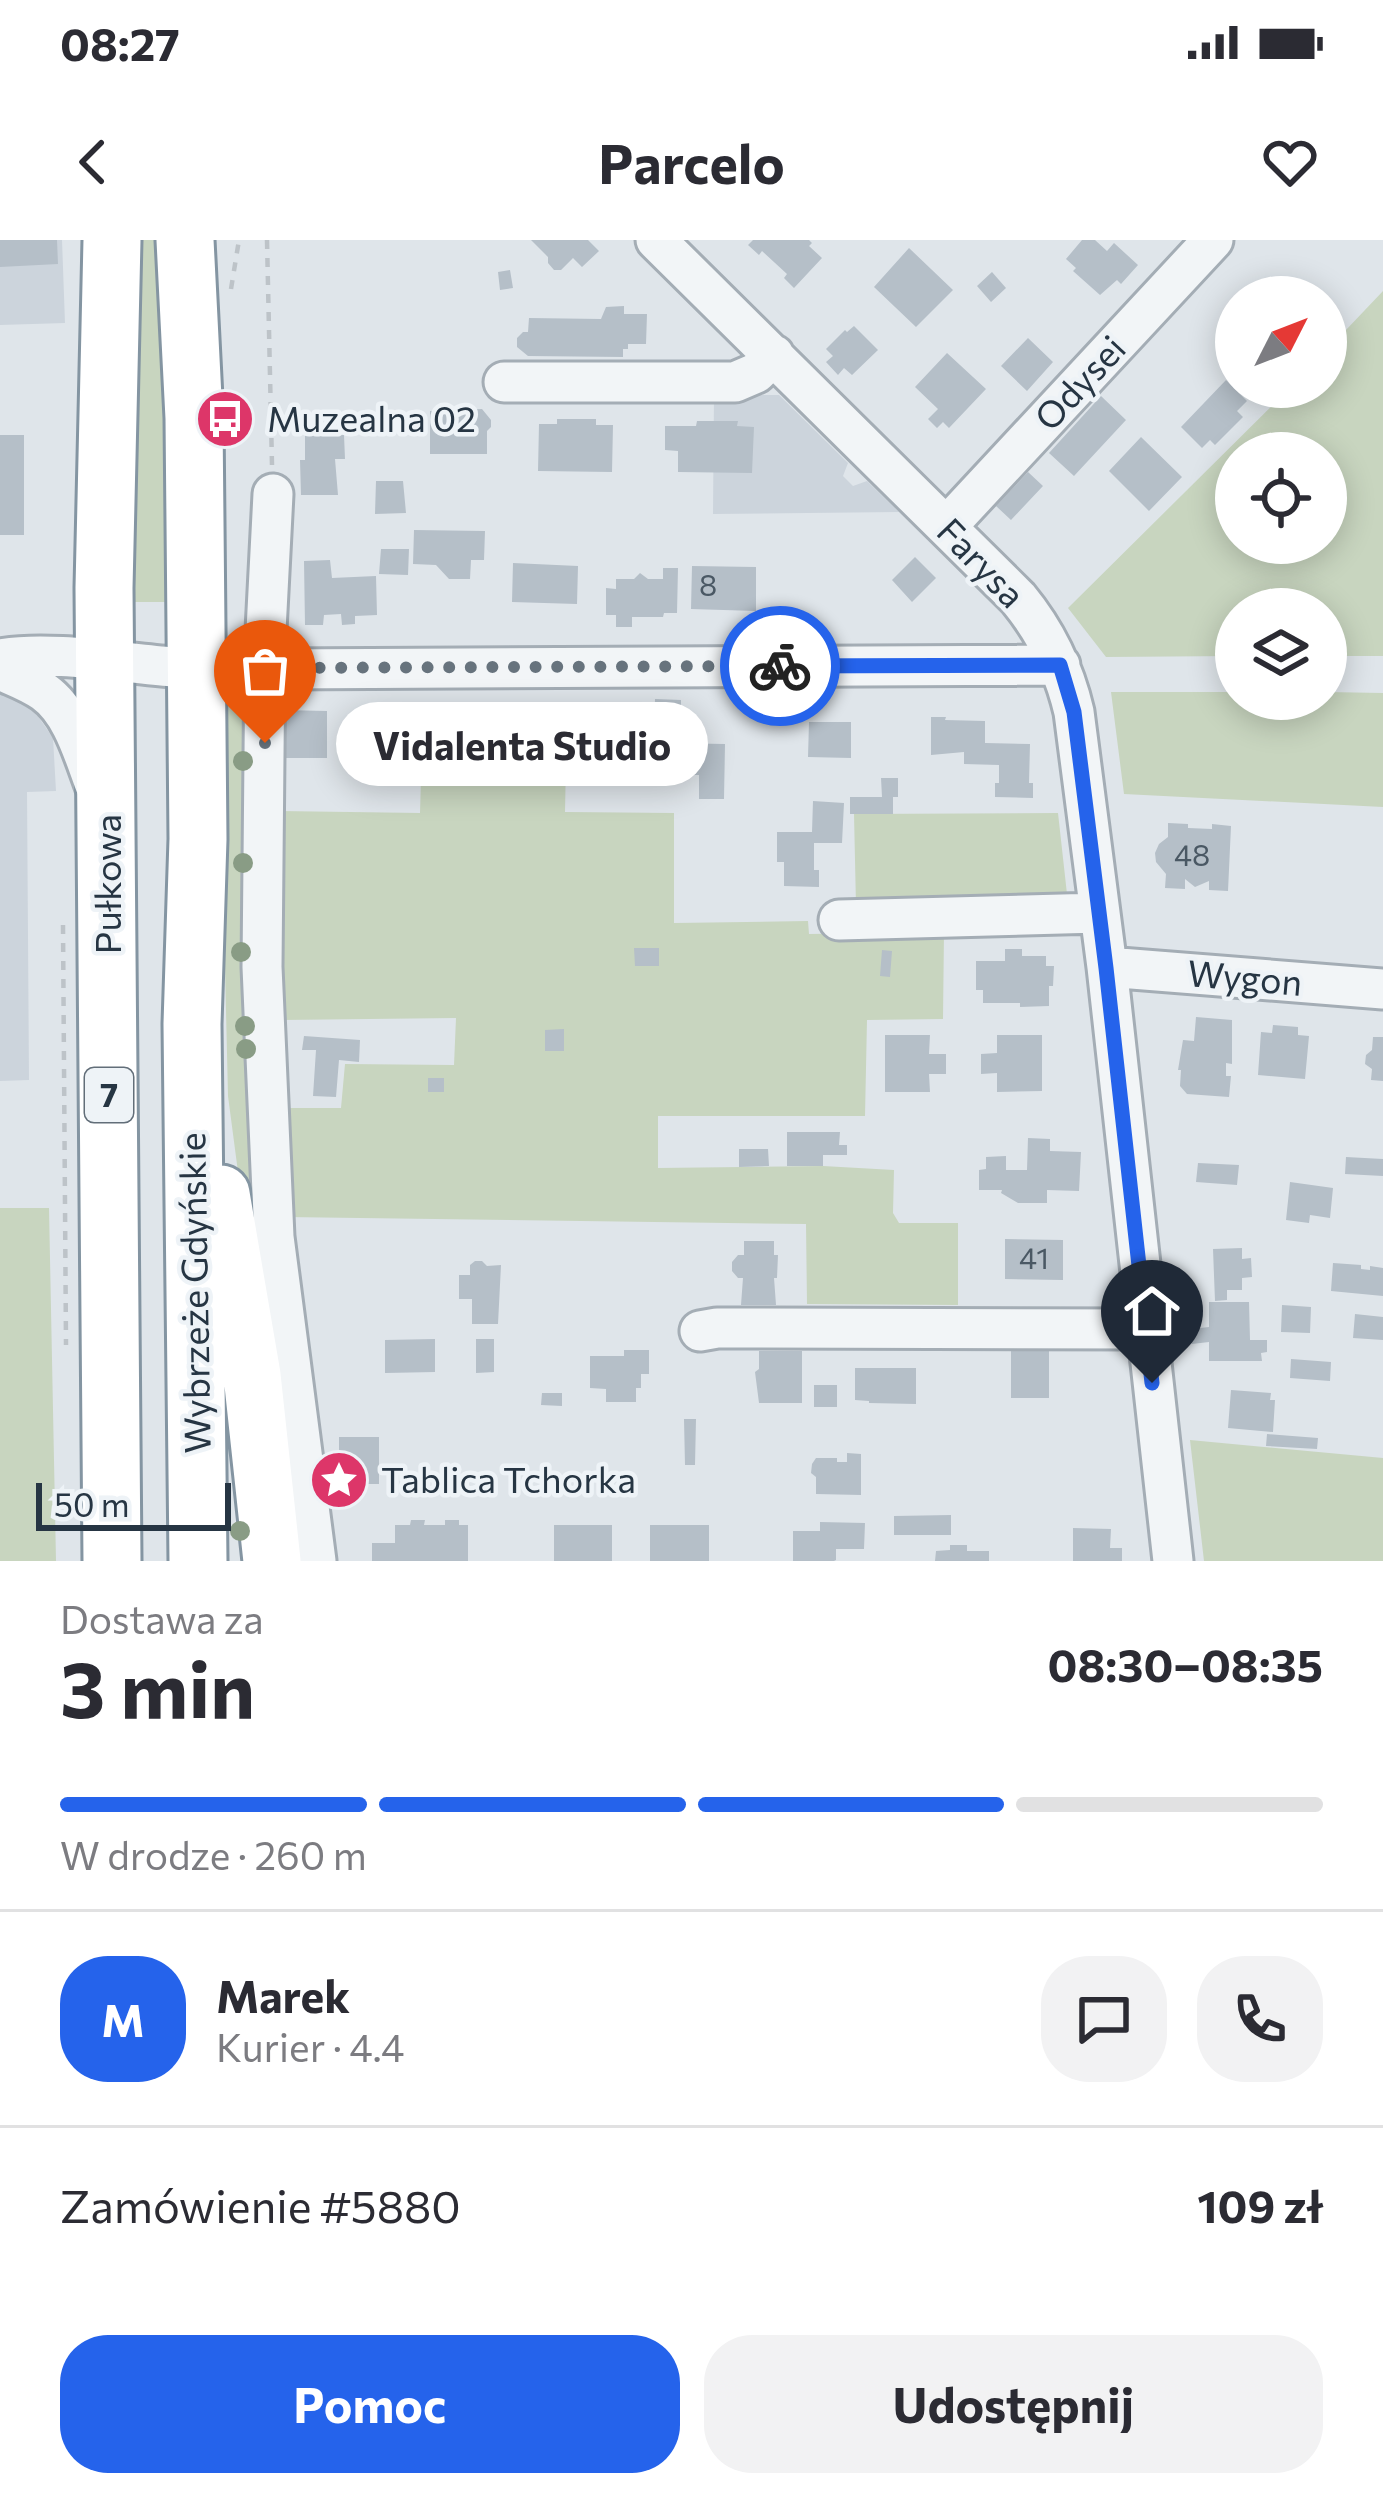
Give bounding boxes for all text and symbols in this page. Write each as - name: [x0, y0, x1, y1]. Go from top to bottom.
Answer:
- text: 08:27: [60, 15, 180, 70]
- icon: back: [60, 129, 126, 195]
- text: Parcelo: [598, 129, 785, 195]
- icon: heart: [1257, 129, 1323, 195]
- north arrow: [1215, 276, 1347, 408]
- map controls: [1215, 276, 1347, 720]
- street label: Odysei: [1024, 325, 1133, 438]
- bus stop icon: Muzealna 02: [194, 388, 256, 450]
- place label: Muzealna 02: [267, 395, 476, 439]
- button: locate: [1215, 432, 1347, 564]
- street label: Farysa: [930, 508, 1035, 615]
- house number: 8: [699, 565, 717, 602]
- button: layers: [1215, 588, 1347, 720]
- courier: [720, 606, 840, 726]
- pin: [214, 620, 316, 743]
- icon: bike: [747, 633, 813, 699]
- icon: bag: [232, 638, 298, 704]
- callout: Vidalenta Studio: [337, 701, 709, 785]
- text: Vidalenta Studio: [373, 720, 671, 768]
- street label: Pułkowa: [84, 814, 128, 954]
- house number: 48: [1174, 835, 1210, 872]
- street label: Wygon: [1186, 949, 1304, 1003]
- road number: 7: [85, 1068, 133, 1122]
- street label: Wybrzeże Gdyńskie: [168, 1132, 218, 1454]
- house number: 41: [1019, 1238, 1049, 1275]
- pin: [1101, 1260, 1203, 1383]
- icon: home: [1119, 1278, 1185, 1344]
- place icon: Tablica Tchorka: [308, 1449, 370, 1511]
- place label: Tablica Tchorka: [381, 1456, 636, 1500]
- scale bar: [36, 1477, 231, 1530]
- text: 50 m: [54, 1483, 130, 1524]
- text: Dostawa za: [60, 1594, 264, 1642]
- text: 08:30–08:35: [1048, 1636, 1323, 1691]
- text: 3 min: [60, 1639, 255, 1734]
- text: W drodze · 260 m: [60, 1830, 367, 1878]
- button: chat: [1041, 1956, 1167, 2082]
- button: phone: [1197, 1956, 1323, 2082]
- text: Marek: [216, 1967, 350, 2022]
- text: M: [101, 1991, 145, 2046]
- text: Kurier · 4.4: [216, 2022, 405, 2070]
- text: Zamówienie #5880: [60, 2177, 461, 2232]
- text: 109 zł: [1197, 2177, 1323, 2232]
- button: Pomoc: [60, 2335, 680, 2473]
- button: Udostępnij: [704, 2335, 1323, 2473]

